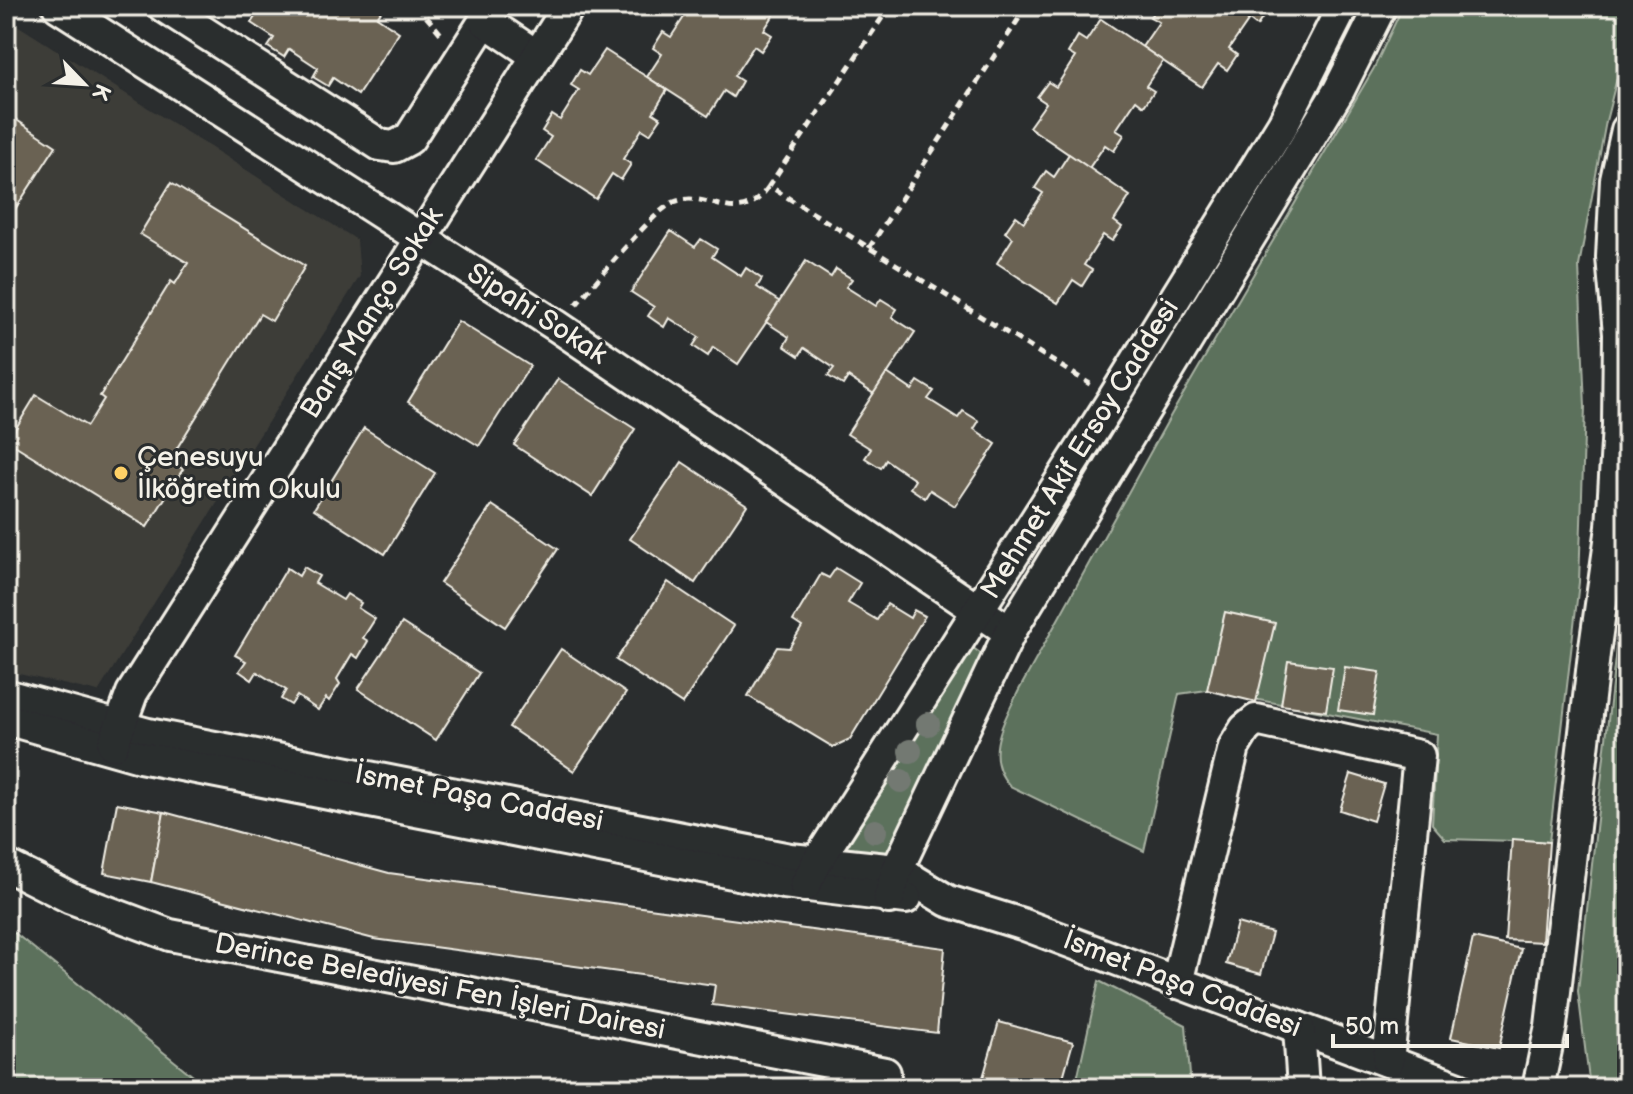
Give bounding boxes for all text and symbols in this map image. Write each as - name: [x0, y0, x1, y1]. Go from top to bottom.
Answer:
- north arrow: [44, 44, 124, 124]
- text: K: [85, 79, 116, 104]
- street label: Barış Manço Sokak: [294, 201, 450, 425]
- street label: Sipahi Sokak: [461, 257, 613, 372]
- street label: Mehmet Akif Ersoy Caddesi: [974, 293, 1186, 605]
- place label: Çenesuyu İlköğretim Okulu: [137, 441, 341, 506]
- marker: Çenesuyu İlköğretim Okulu: [112, 464, 130, 482]
- street label: İsmet Paşa Caddesi: [352, 757, 606, 838]
- street label: İsmet Paşa Caddesi: [1058, 922, 1306, 1045]
- street label: Derince Belediyesi Fen İşleri Dairesi: [212, 926, 668, 1047]
- scale bar: [1333, 998, 1567, 1048]
- text: 50 m: [1345, 1012, 1399, 1041]

